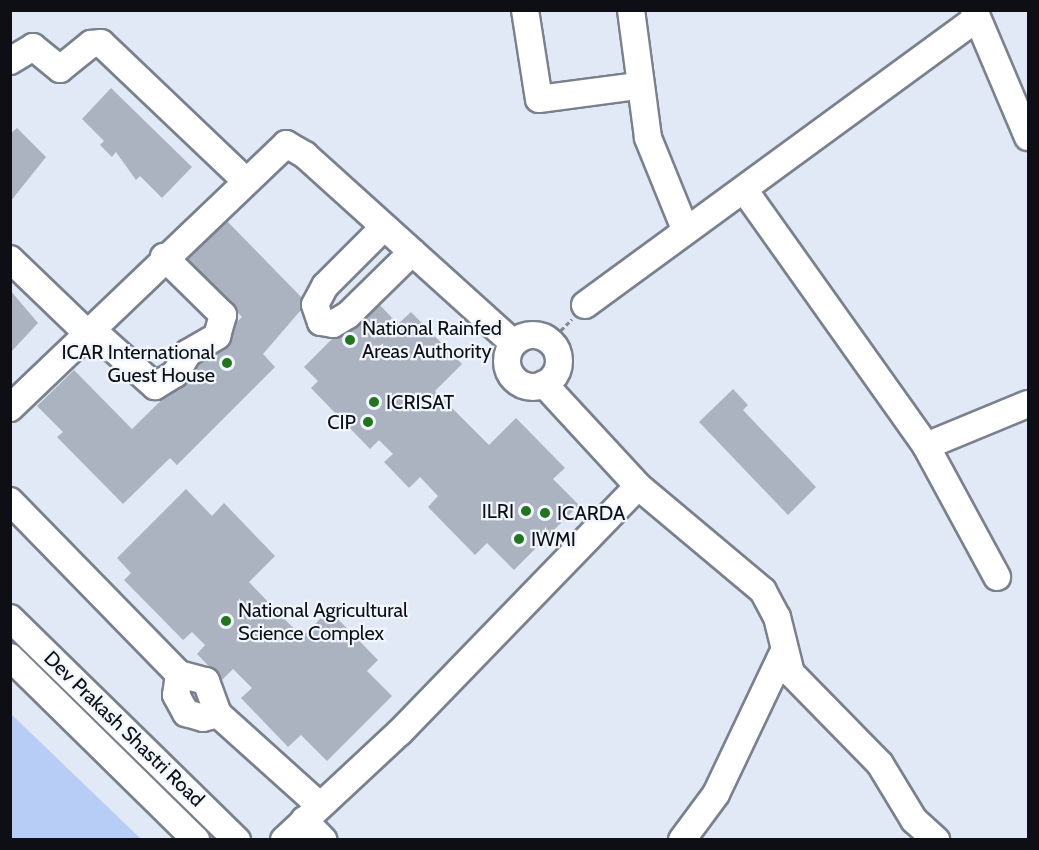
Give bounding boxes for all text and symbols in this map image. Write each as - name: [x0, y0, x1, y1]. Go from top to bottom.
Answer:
- place label: National Rainfed Areas Authority: [362, 316, 502, 363]
- marker: National Rainfed Areas Authority: [343, 333, 357, 347]
- place label: ICAR International Guest House: [61, 340, 215, 387]
- marker: ICAR International Guest House: [220, 356, 234, 370]
- place label: ICRISAT: [386, 390, 454, 414]
- marker: ICRISAT: [367, 395, 381, 409]
- place label: CIP: [327, 410, 356, 434]
- marker: CIP: [361, 415, 375, 429]
- place label: ILRI: [482, 499, 514, 523]
- place label: ICARDA: [557, 501, 625, 525]
- marker: ILRI: [519, 504, 533, 518]
- marker: ICARDA: [538, 506, 552, 520]
- place label: IWMI: [531, 527, 576, 551]
- marker: IWMI: [512, 532, 526, 546]
- place label: National Agricultural Science Complex: [238, 598, 408, 645]
- marker: National Agricultural Science Complex: [219, 614, 233, 628]
- street label: Dev Prakash Shastri Road: [39, 646, 209, 812]

